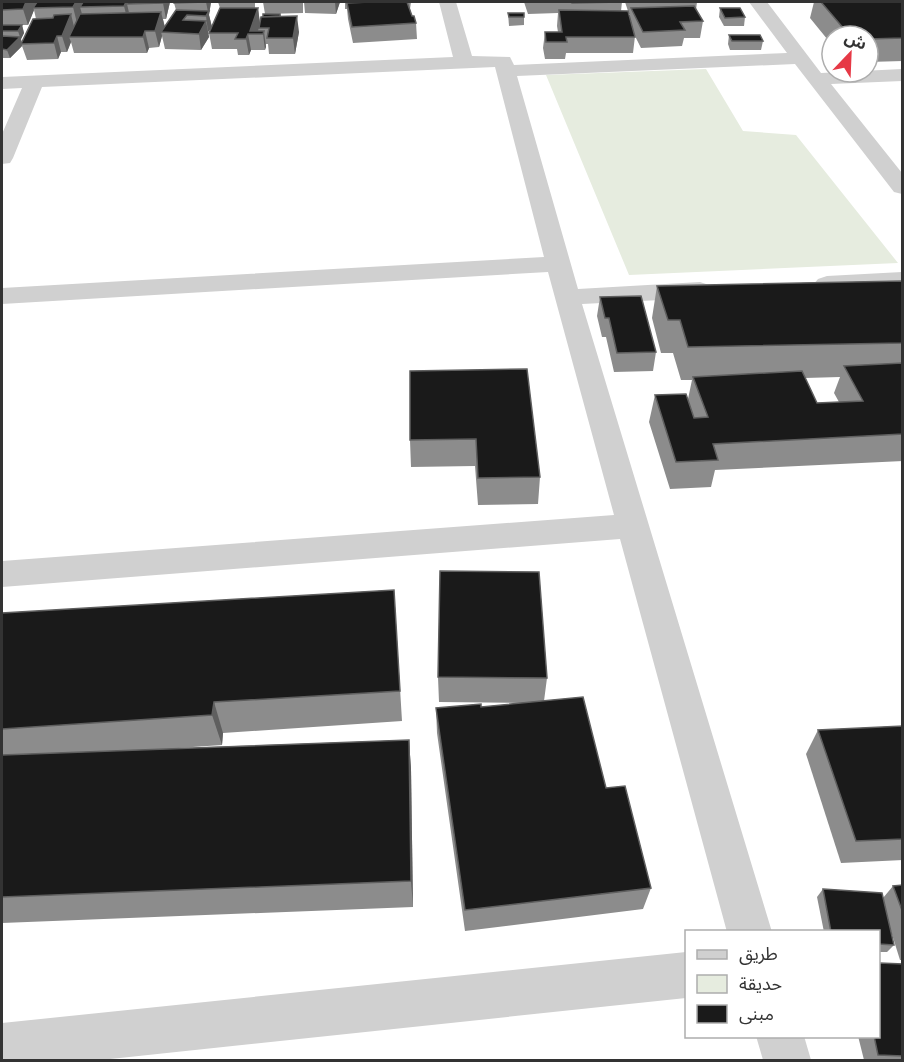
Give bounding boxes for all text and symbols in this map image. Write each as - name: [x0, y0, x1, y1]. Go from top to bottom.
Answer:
- north arrow: [820, 24, 880, 84]
- text: ش: [842, 28, 870, 54]
- legend: [685, 930, 880, 1038]
- text: طريق: [739, 943, 778, 965]
- text: حديقة: [739, 973, 782, 994]
- text: مبنى: [739, 1003, 774, 1025]

